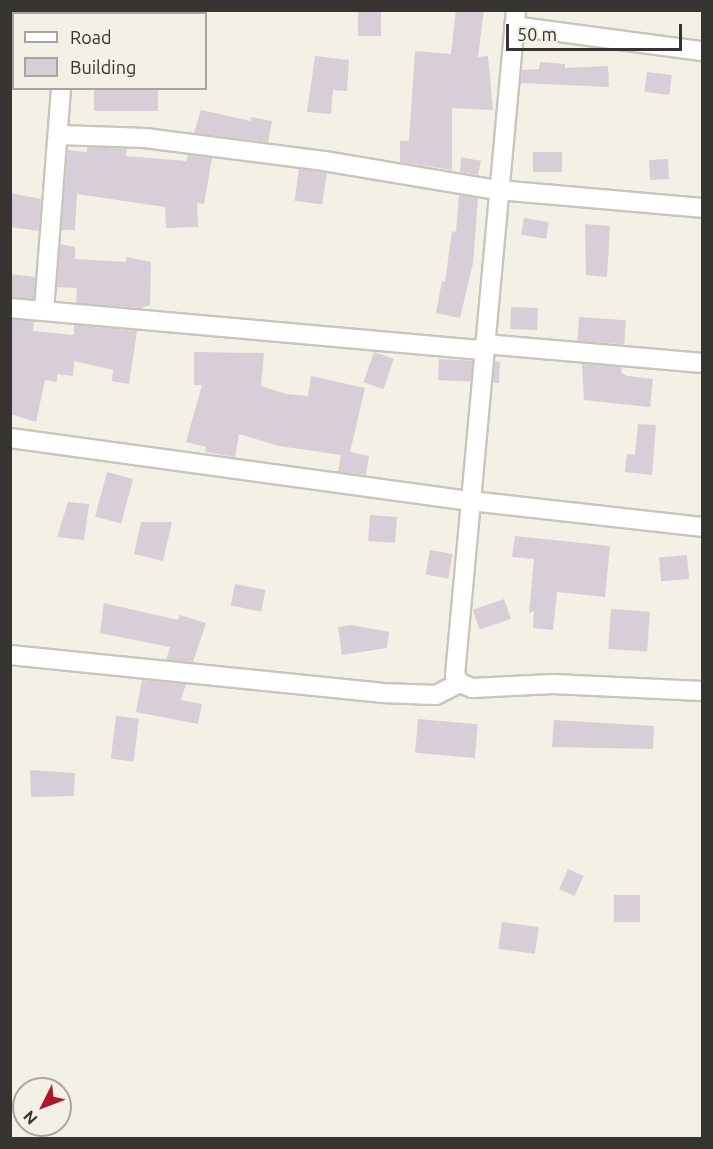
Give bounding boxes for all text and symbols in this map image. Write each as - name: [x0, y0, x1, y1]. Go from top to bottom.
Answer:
- legend: [12, 12, 207, 90]
- scale bar: [509, 12, 684, 50]
- text: 50 m: [517, 24, 557, 44]
- text: Road: [70, 27, 112, 47]
- text: Building: [70, 57, 136, 77]
- north arrow: [12, 1077, 72, 1137]
- text: N: [19, 1107, 41, 1128]

